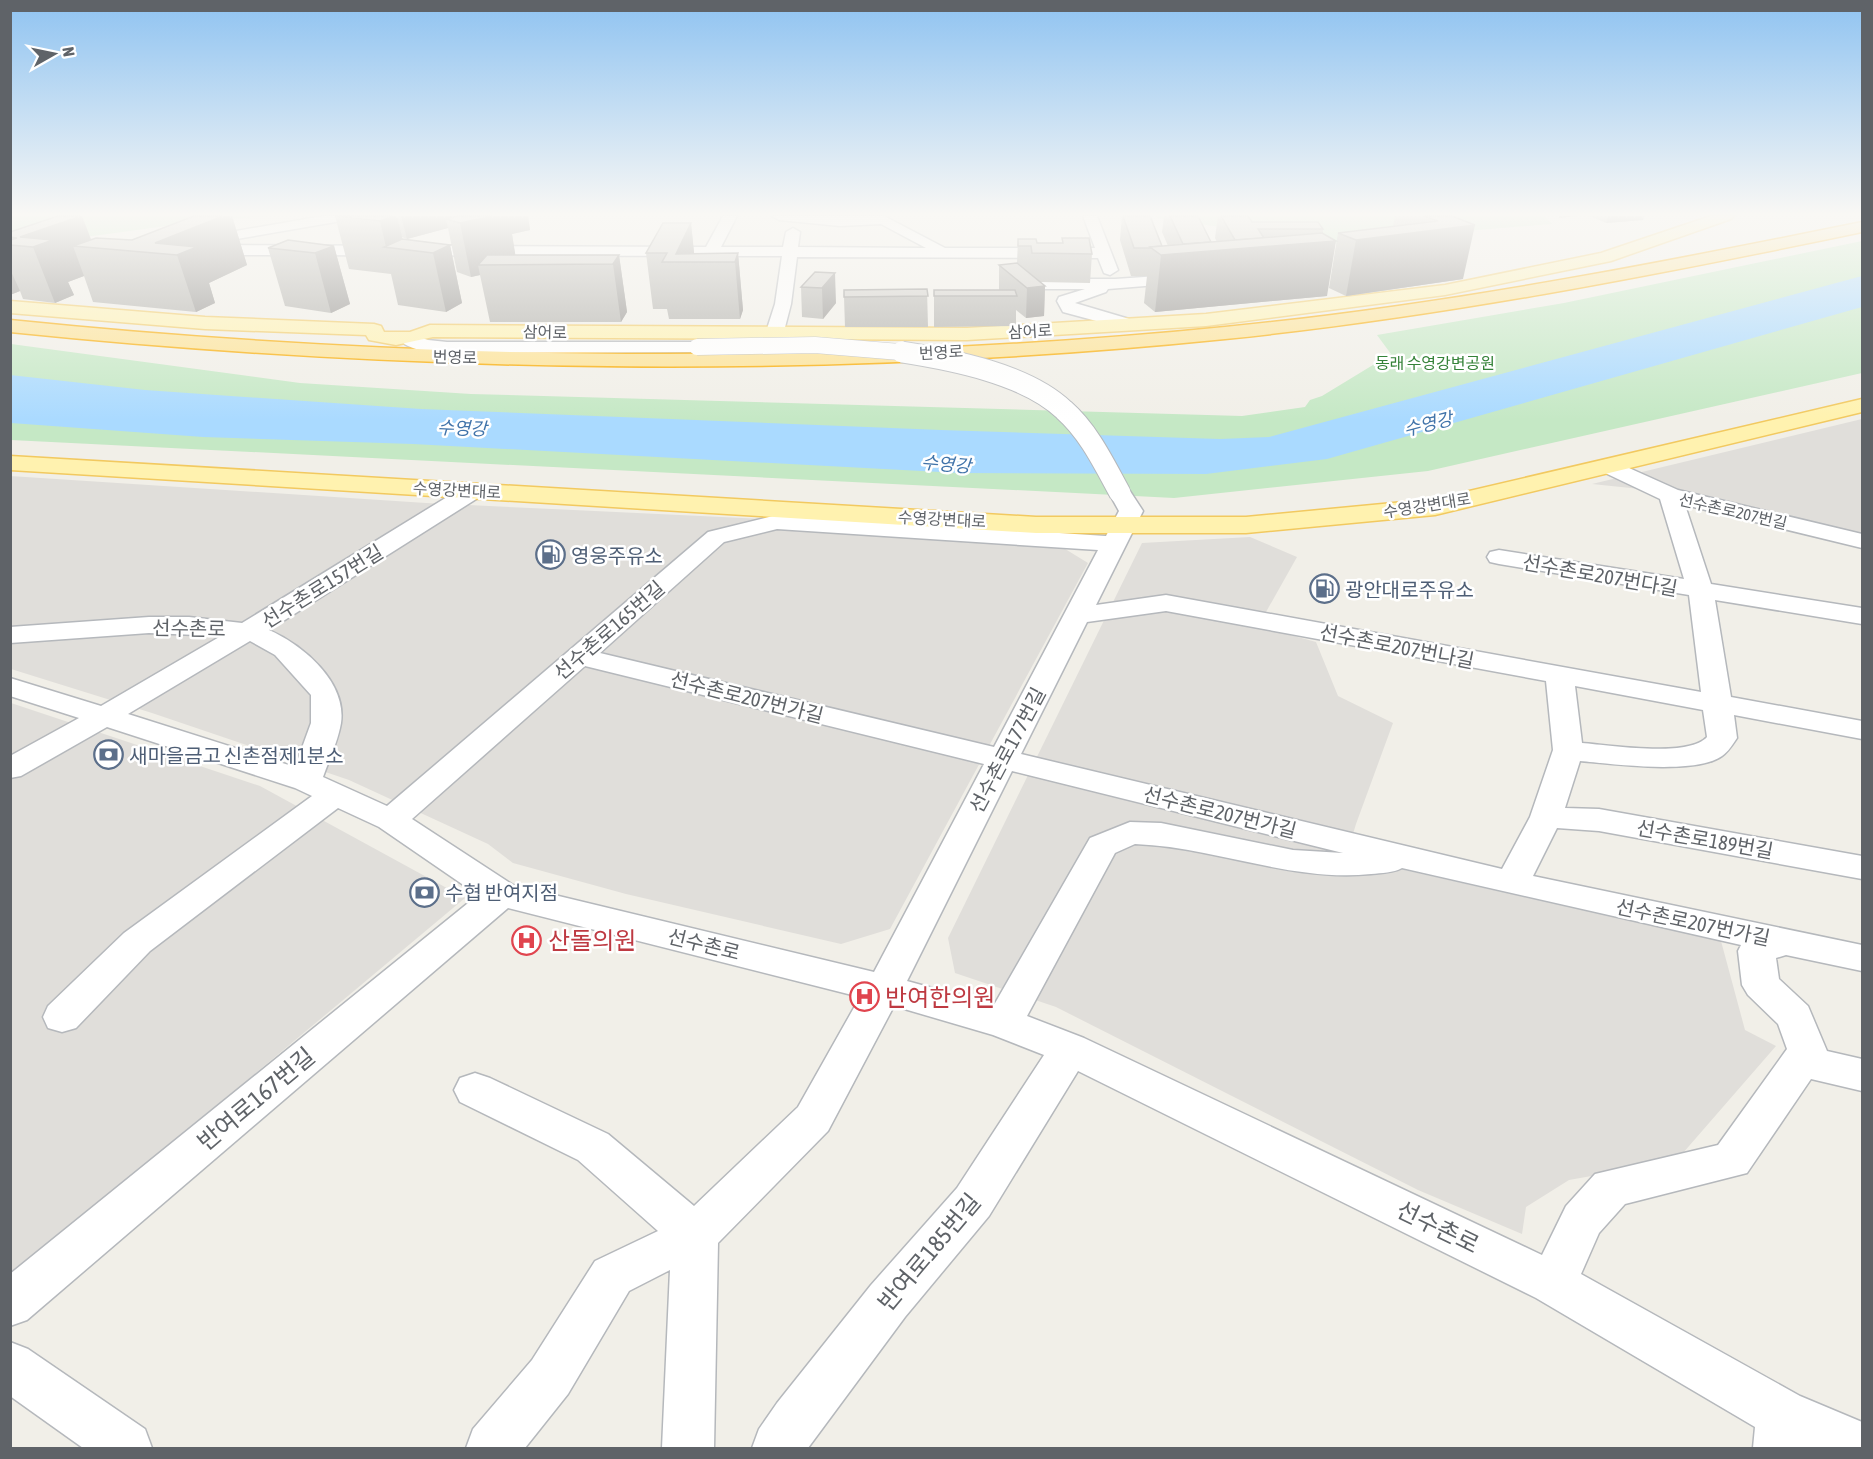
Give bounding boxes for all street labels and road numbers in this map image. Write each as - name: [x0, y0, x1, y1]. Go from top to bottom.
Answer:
- street label: 삼어로: [1007, 321, 1053, 341]
- street label: 삼어로: [523, 323, 568, 341]
- street label: 번영로: [918, 342, 964, 362]
- street label: 번영로: [433, 348, 478, 366]
- street label: 수영강변대로: [412, 479, 502, 501]
- street label: 수영강변대로: [1382, 489, 1472, 521]
- street label: 선수촌로207번길: [1677, 490, 1789, 532]
- street label: 수영강변대로: [897, 508, 987, 530]
- street label: 선수촌로157번길: [257, 540, 387, 632]
- street label: 선수촌로207번다길: [1521, 550, 1679, 600]
- street label: 선수촌로165번길: [549, 576, 669, 684]
- street label: 선수촌로: [152, 616, 226, 640]
- street label: 선수촌로207번나길: [1318, 620, 1476, 672]
- street label: 선수촌로207번가길: [668, 667, 826, 727]
- street label: 선수촌로177번길: [964, 683, 1050, 817]
- street label: 선수촌로207번가길: [1141, 782, 1299, 842]
- street label: 선수촌로189번길: [1635, 816, 1775, 862]
- street label: 선수촌로207번가길: [1614, 894, 1772, 950]
- street label: 선수촌로: [666, 924, 742, 964]
- street label: 반여로167번길: [192, 1042, 320, 1156]
- street label: 반여로185번길: [872, 1188, 986, 1316]
- street label: 선수촌로: [1392, 1196, 1484, 1258]

